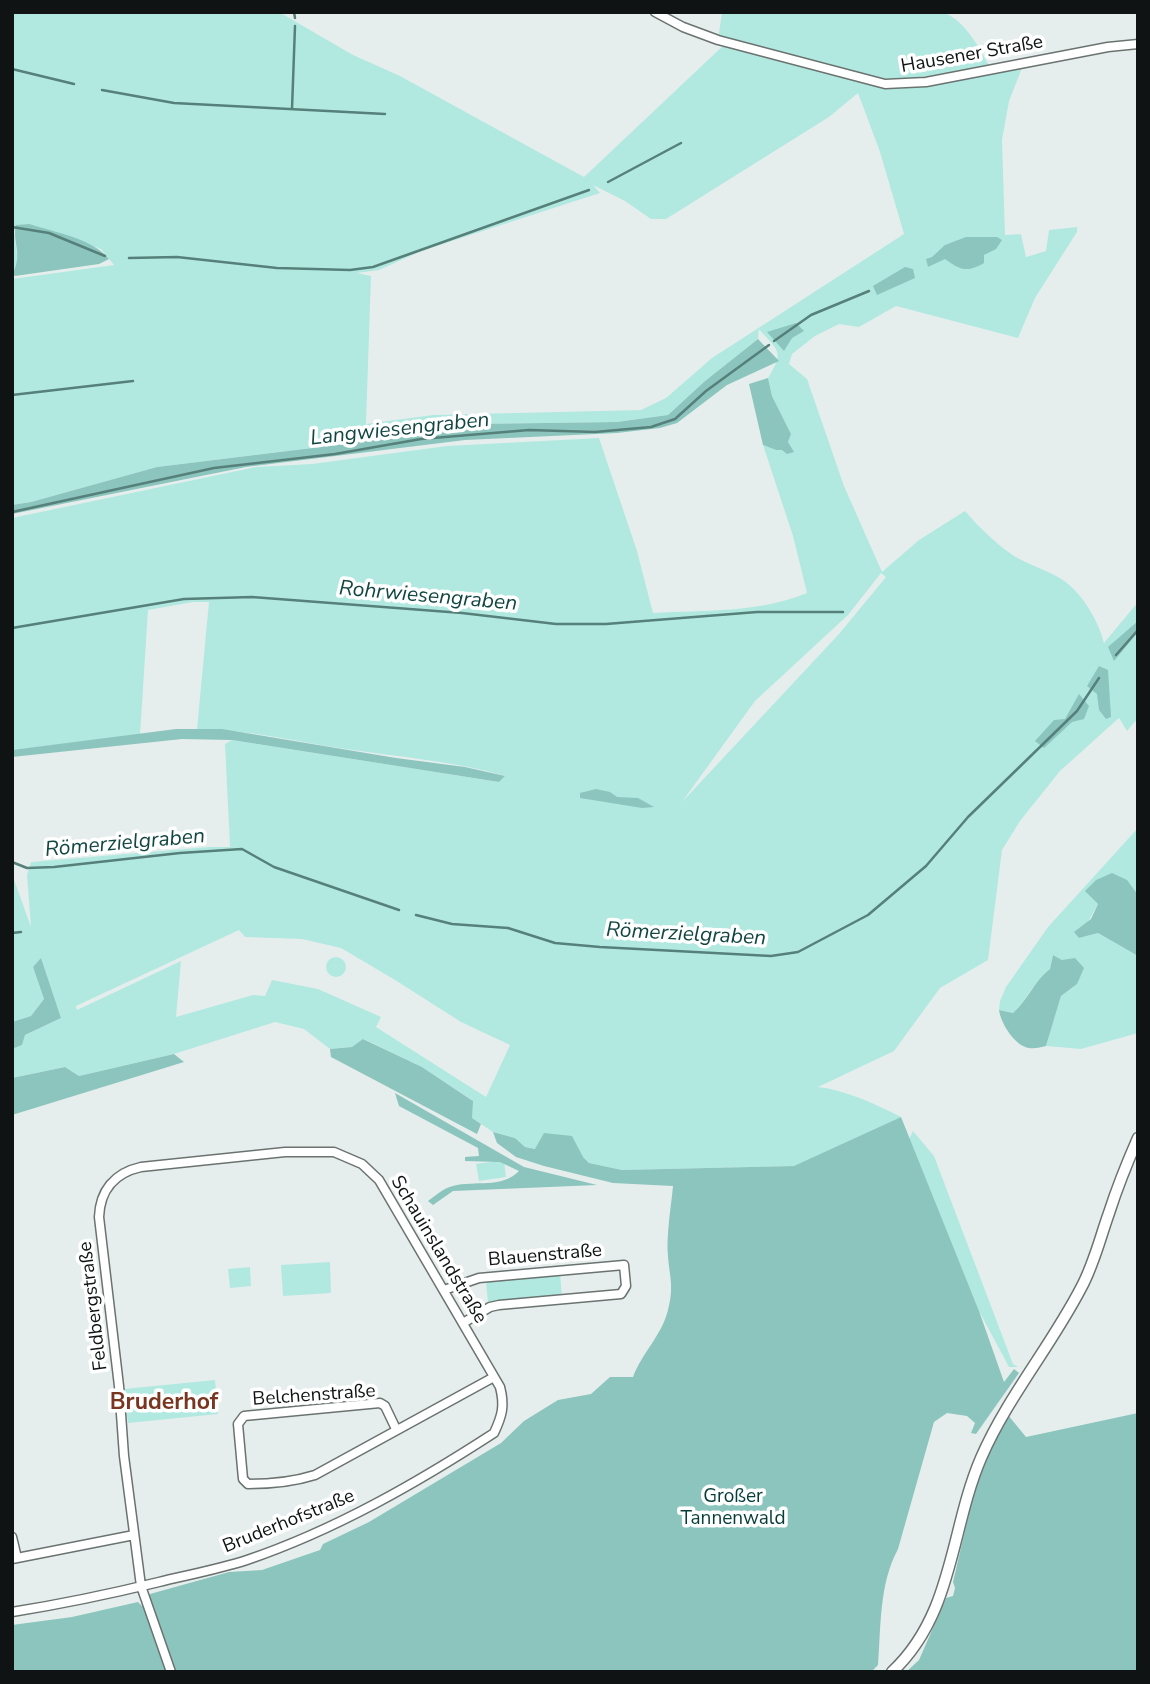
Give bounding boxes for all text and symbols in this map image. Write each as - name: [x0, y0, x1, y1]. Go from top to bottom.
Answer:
- street label: Hausener Straße: [899, 31, 1045, 79]
- water label: Langwiesengraben: [309, 408, 491, 452]
- water label: Rohrwiesengraben: [338, 577, 518, 617]
- water label: Römerzielgraben: [44, 824, 206, 864]
- water label: Römerzielgraben: [605, 918, 767, 952]
- street label: Schauinslandstraße: [385, 1172, 491, 1328]
- street label: Feldbergstraße: [75, 1240, 113, 1372]
- street label: Blauenstraße: [487, 1240, 603, 1272]
- street label: Belchenstraße: [252, 1380, 376, 1412]
- district label: Bruderhof: [110, 1389, 218, 1417]
- street label: Bruderhofstraße: [220, 1485, 358, 1559]
- park label: Großer Tannenwald: [681, 1486, 785, 1530]

